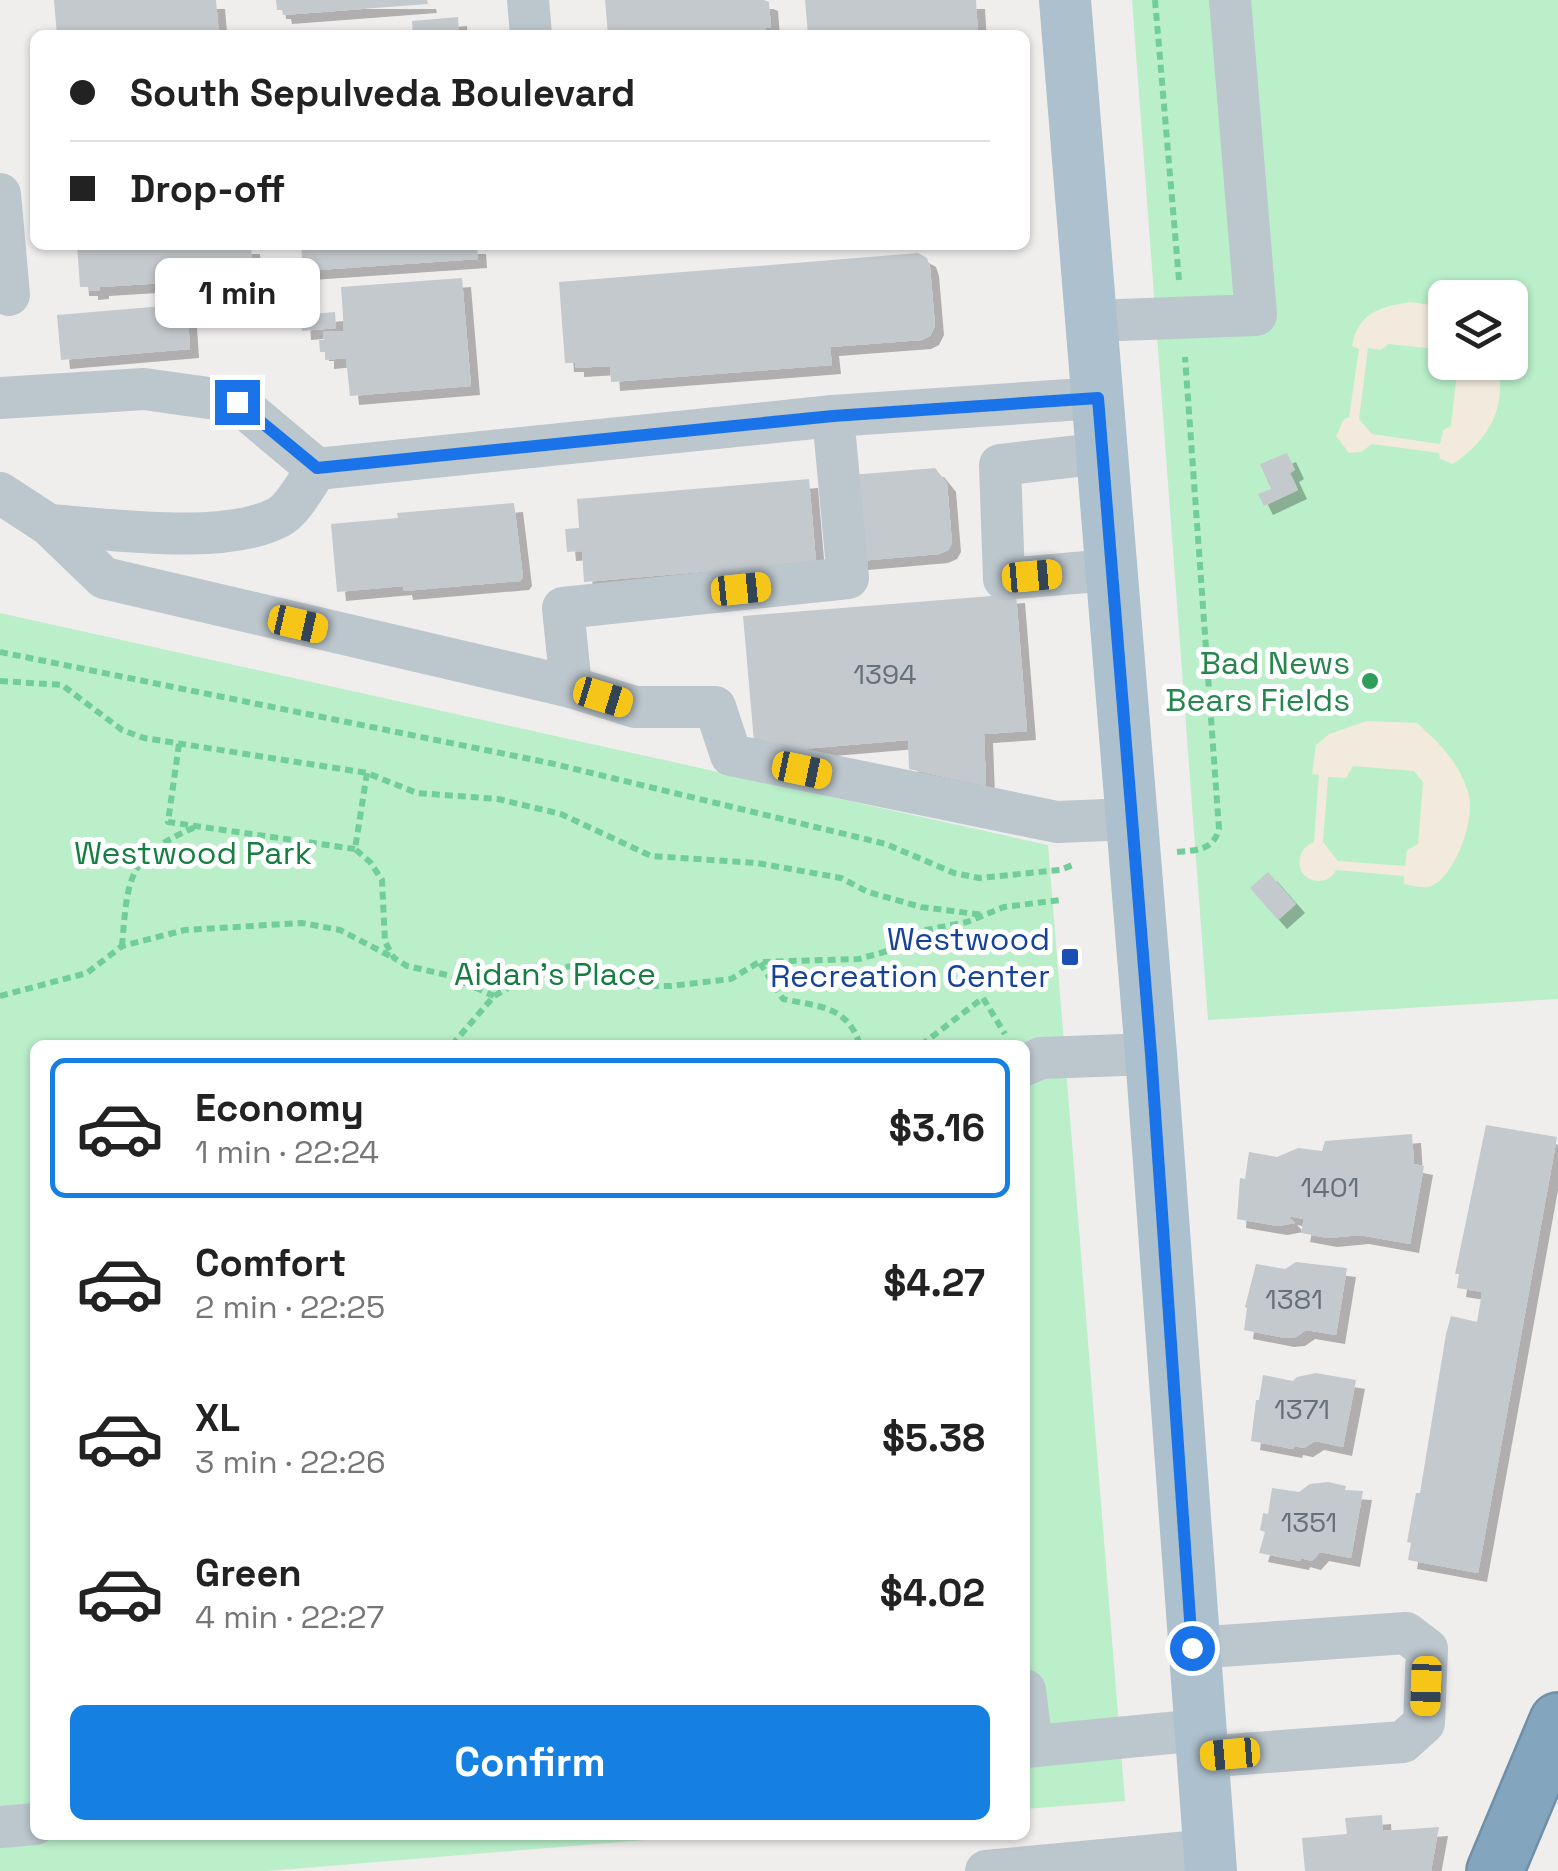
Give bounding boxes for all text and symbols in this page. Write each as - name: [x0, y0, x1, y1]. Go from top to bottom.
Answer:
- text: South Sepulveda Boulevard: [130, 69, 635, 117]
- text: Drop-off: [130, 165, 285, 213]
- callout: 1 min: [154, 257, 320, 327]
- text: 1 min: [198, 273, 277, 313]
- map controls: [1428, 280, 1528, 380]
- button: layers: [1428, 280, 1528, 380]
- route end: [215, 380, 260, 425]
- car: [1001, 558, 1063, 594]
- car: [710, 571, 772, 607]
- car: [265, 603, 331, 645]
- place label: Bad News Bears Fields: [1165, 643, 1350, 720]
- house number: 1394: [853, 656, 917, 692]
- marker: Bad News Bears Fields: [1359, 670, 1381, 692]
- car: [570, 674, 636, 720]
- car: [770, 749, 834, 791]
- park label: Westwood Park: [74, 833, 312, 873]
- place label: Westwood Recreation Center: [770, 919, 1050, 996]
- marker: Westwood Recreation Center: [1059, 946, 1081, 968]
- park label: Aidan's Place: [454, 954, 656, 994]
- icon: car: [75, 1083, 165, 1173]
- text: Economy: [195, 1084, 364, 1132]
- text: $3.16: [889, 1104, 985, 1152]
- text: 1 min · 22:24: [195, 1132, 379, 1172]
- house number: 1401: [1301, 1169, 1359, 1205]
- icon: car: [75, 1238, 165, 1328]
- text: Comfort: [195, 1239, 346, 1287]
- text: $4.27: [883, 1259, 985, 1307]
- house number: 1381: [1265, 1281, 1323, 1317]
- text: 2 min · 22:25: [195, 1287, 385, 1327]
- house number: 1371: [1274, 1391, 1330, 1427]
- icon: car: [75, 1393, 165, 1483]
- text: XL: [195, 1394, 240, 1442]
- text: $5.38: [882, 1414, 985, 1462]
- text: 3 min · 22:26: [195, 1442, 386, 1482]
- house number: 1351: [1281, 1504, 1337, 1540]
- icon: car: [75, 1548, 165, 1638]
- text: Green: [195, 1549, 302, 1597]
- text: $4.02: [880, 1569, 985, 1617]
- text: 4 min · 22:27: [195, 1597, 384, 1637]
- route start: [1170, 1626, 1215, 1671]
- car: [1410, 1655, 1442, 1717]
- button: Confirm: [70, 1705, 990, 1820]
- car: [1199, 1736, 1261, 1772]

